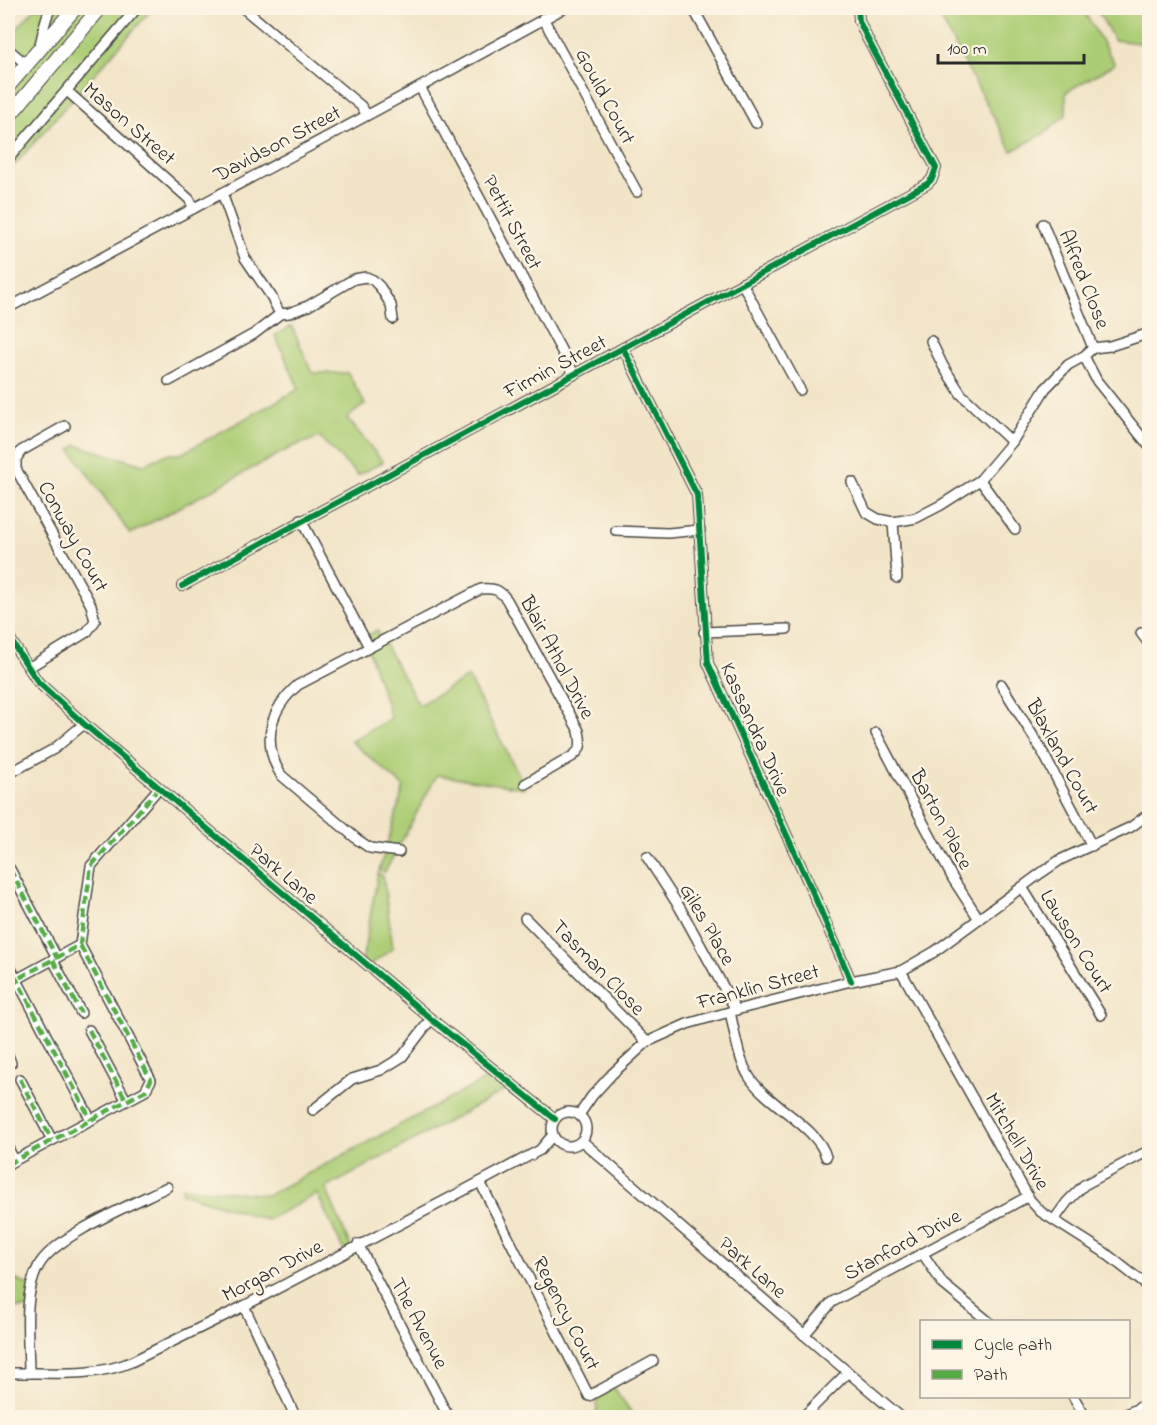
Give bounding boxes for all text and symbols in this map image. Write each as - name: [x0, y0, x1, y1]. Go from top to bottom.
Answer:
- scale bar: [938, 27, 1084, 65]
- text: 100 m: [947, 37, 987, 63]
- street label: Gould Court: [566, 44, 642, 150]
- street label: Mason Street: [76, 76, 182, 173]
- street label: Davidson Street: [208, 99, 347, 191]
- street label: Pettit Street: [474, 170, 549, 276]
- street label: Alfred Close: [1050, 226, 1117, 334]
- street label: Firmin Street: [498, 328, 613, 408]
- street label: Conway Court: [28, 476, 115, 599]
- street label: Blair Athol Drive: [511, 590, 602, 726]
- street label: Kassandra Drive: [711, 658, 797, 802]
- street label: Blaxland Court: [1017, 693, 1105, 820]
- street label: Barton Place: [901, 763, 980, 876]
- street label: Park Lane: [242, 837, 324, 913]
- street label: Giles Place: [671, 878, 742, 972]
- street label: Lawson Court: [1031, 884, 1119, 1000]
- street label: Tasman Close: [544, 914, 652, 1024]
- street label: Franklin Street: [693, 957, 823, 1019]
- street label: Mitchell Drive: [976, 1088, 1057, 1197]
- street label: Stanford Drive: [839, 1202, 967, 1289]
- street label: Park Lane: [711, 1230, 793, 1307]
- street label: Morgan Drive: [217, 1232, 330, 1313]
- street label: Regency Court: [522, 1252, 607, 1377]
- street label: The Avenue: [382, 1273, 455, 1375]
- legend: [920, 1320, 1130, 1398]
- text: Cycle path: [974, 1333, 1052, 1359]
- text: Path: [974, 1363, 1008, 1389]

